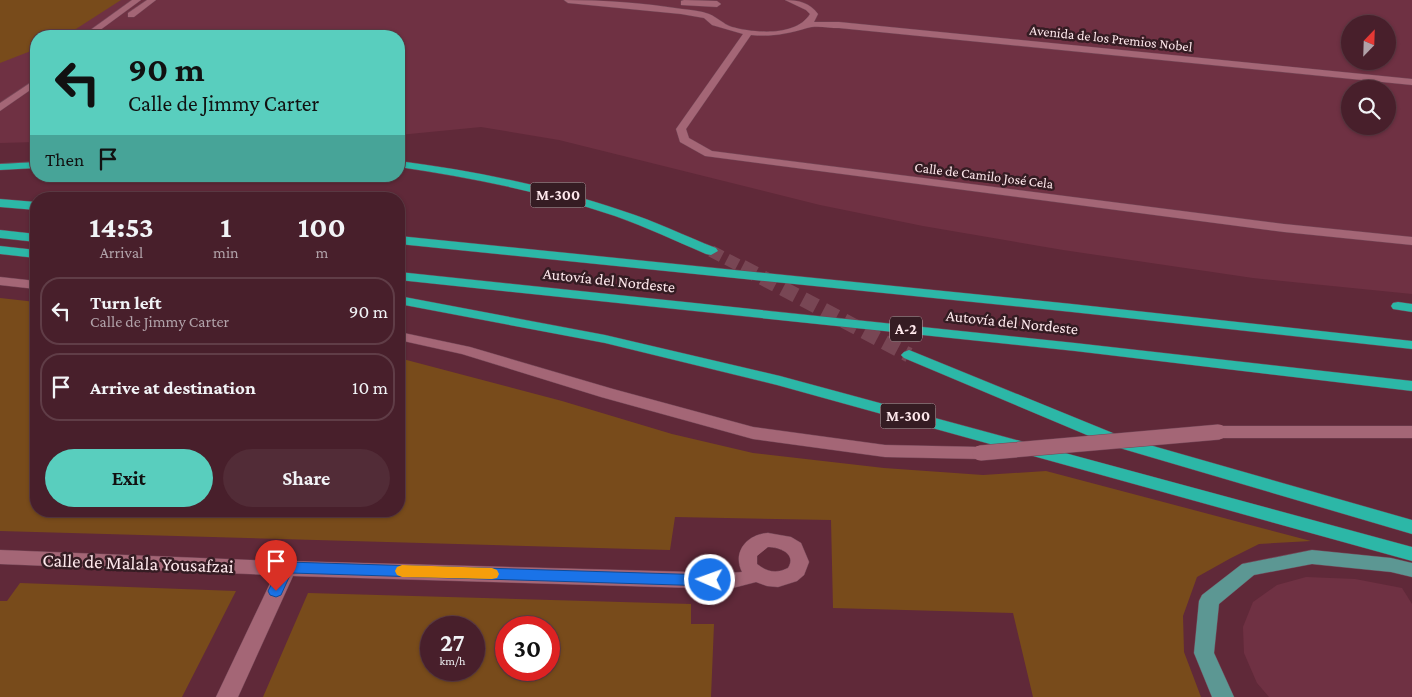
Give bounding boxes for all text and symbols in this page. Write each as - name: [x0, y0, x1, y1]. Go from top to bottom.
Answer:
- north arrow: [1341, 15, 1396, 70]
- map controls: [1341, 15, 1396, 135]
- street label: Avenida de los Premios Nobel: [1029, 21, 1194, 55]
- icon: left: [45, 50, 110, 115]
- text: 90 m: [128, 50, 205, 89]
- button: search: [1341, 80, 1396, 135]
- text: Calle de Jimmy Carter: [128, 91, 319, 116]
- icon: arrive: [94, 145, 122, 173]
- text: Then: [45, 149, 84, 170]
- street label: Calle de Camilo José Cela: [914, 159, 1055, 192]
- road number: M-300: [530, 182, 586, 208]
- text: 14:53: [89, 210, 154, 243]
- text: 1: [220, 210, 231, 243]
- text: 100: [298, 210, 346, 243]
- text: Arrival: [100, 244, 143, 261]
- text: min: [213, 244, 239, 261]
- text: m: [315, 244, 328, 261]
- street label: Autovía del Nordeste: [542, 265, 676, 295]
- text: Turn left: [90, 292, 162, 313]
- icon: left: [47, 297, 75, 325]
- text: 90 m: [349, 301, 388, 322]
- street label: Autovía del Nordeste: [945, 307, 1079, 337]
- text: Calle de Jimmy Carter: [90, 313, 229, 330]
- road number: A-2: [890, 316, 922, 342]
- icon: arrive: [47, 373, 75, 401]
- text: Arrive at destination: [90, 377, 256, 398]
- text: 10 m: [352, 377, 388, 398]
- road number: M-300: [880, 404, 936, 428]
- button: Exit: [45, 449, 213, 507]
- button: Share: [223, 449, 390, 507]
- pin: [255, 540, 297, 591]
- icon: arrive: [262, 547, 290, 575]
- street label: Calle de Malala Yousafzai: [42, 549, 234, 577]
- position arrow: [683, 553, 735, 605]
- speed limit sign: 30: [495, 616, 560, 681]
- text: 27: [440, 629, 465, 656]
- text: km/h: [440, 654, 465, 668]

